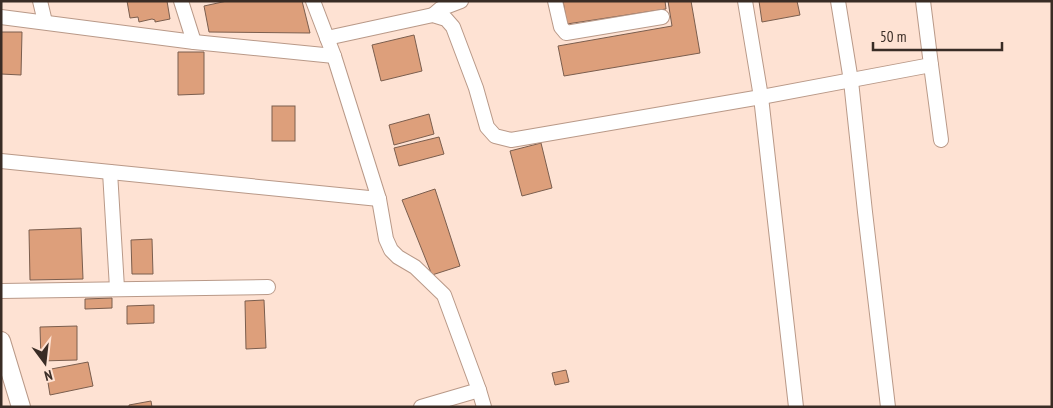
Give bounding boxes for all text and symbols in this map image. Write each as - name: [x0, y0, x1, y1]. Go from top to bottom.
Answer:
- scale bar: [873, 20, 1002, 52]
- text: 50 m: [880, 27, 906, 46]
- north arrow: [20, 338, 70, 388]
- text: N: [42, 366, 54, 385]

